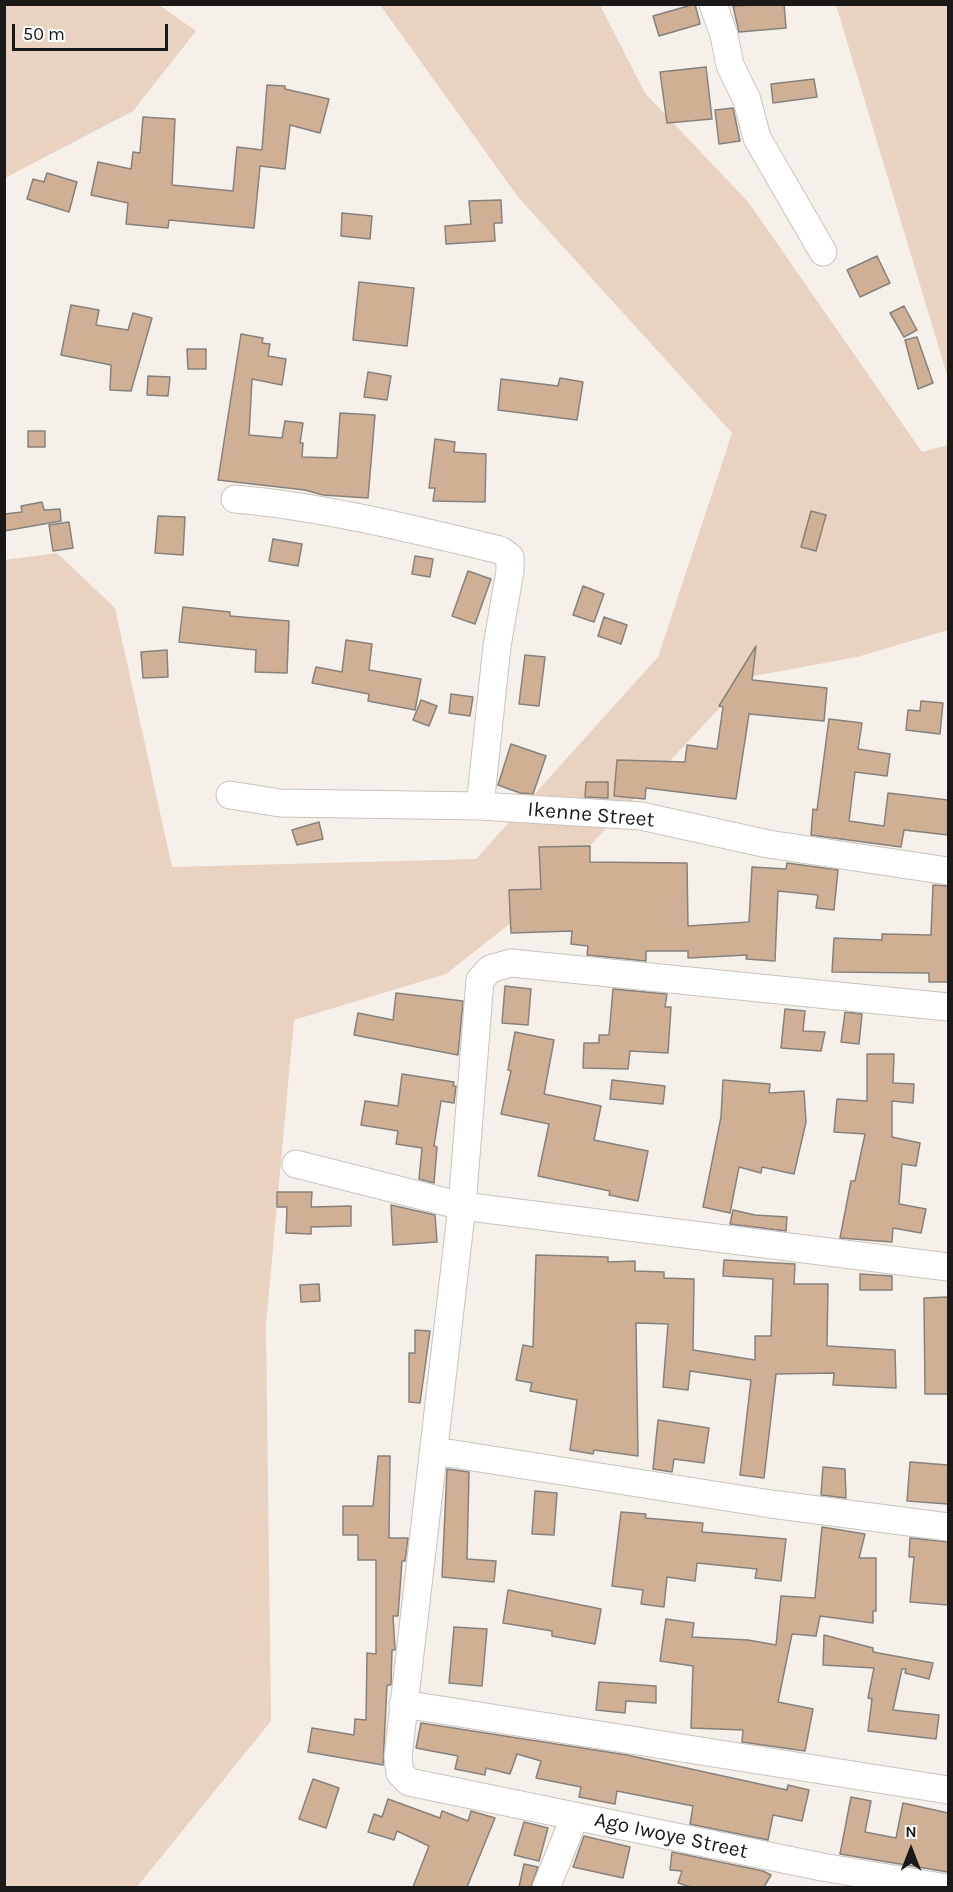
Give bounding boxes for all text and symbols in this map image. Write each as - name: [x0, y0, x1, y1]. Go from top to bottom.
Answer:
- scale bar: [15, 12, 171, 50]
- text: 50 m: [23, 23, 65, 45]
- street label: Ikenne Street: [527, 797, 655, 833]
- street label: Ago Iwoye Street: [592, 1807, 750, 1865]
- north arrow: [881, 1820, 941, 1880]
- text: N: [905, 1822, 917, 1841]

